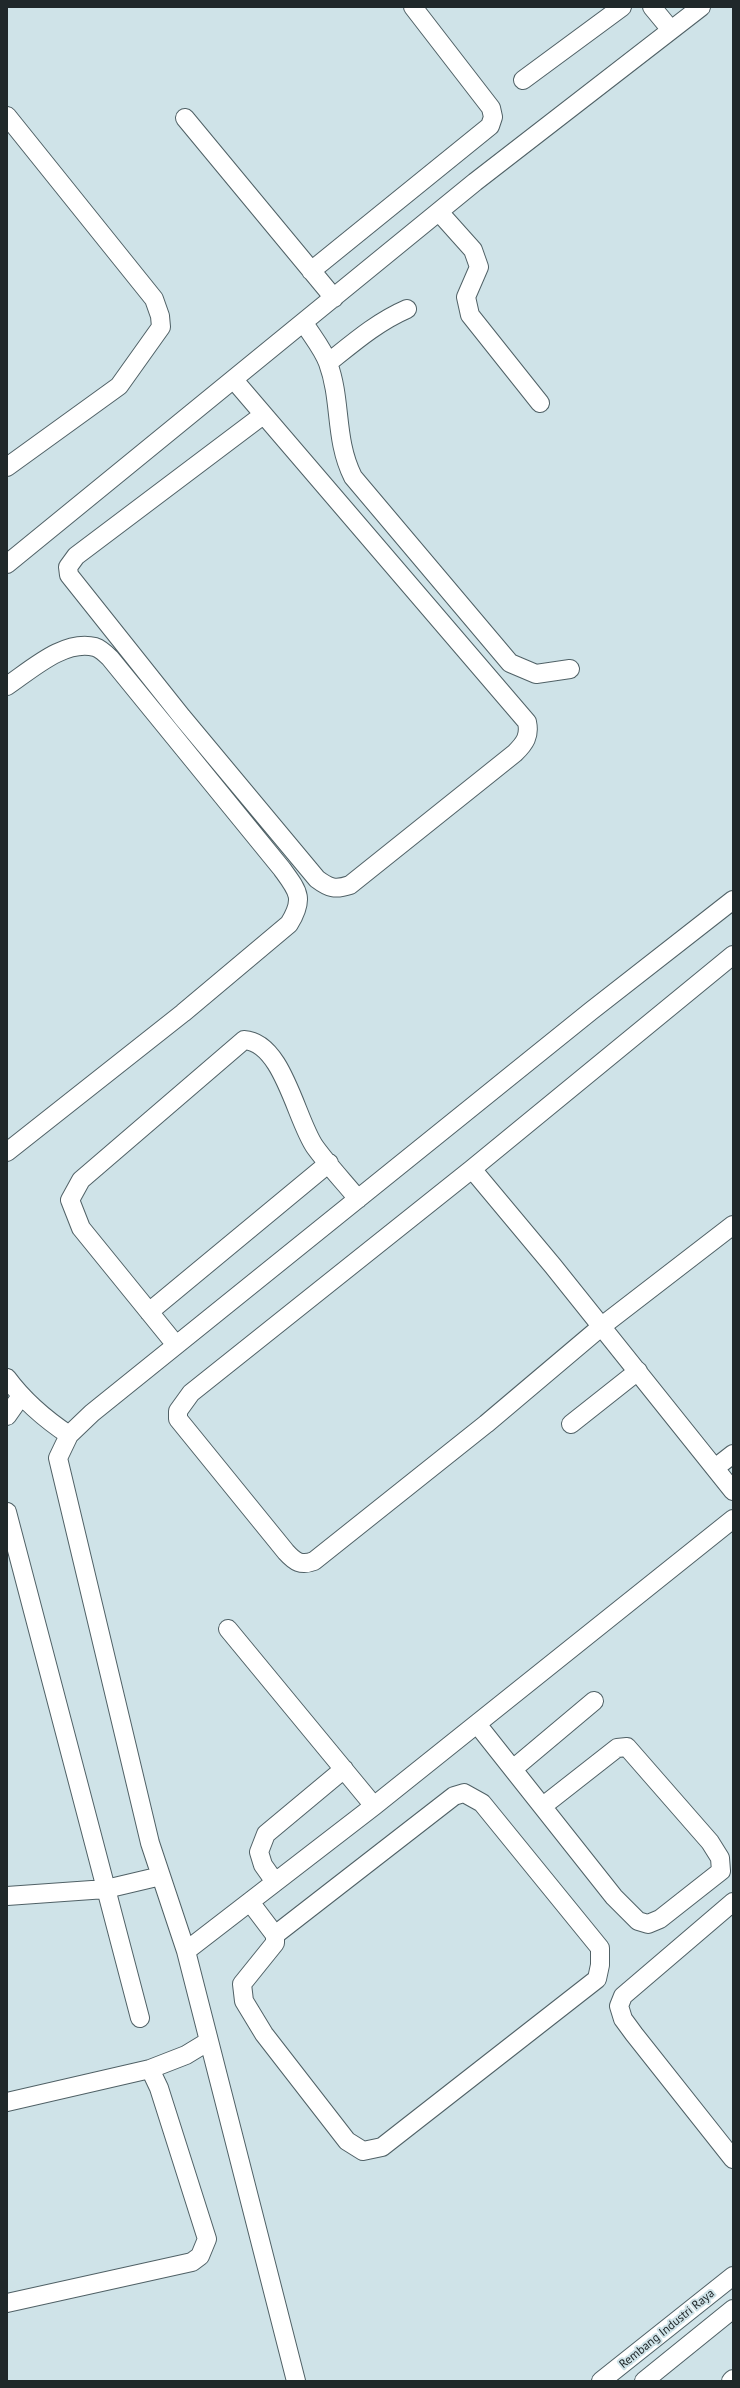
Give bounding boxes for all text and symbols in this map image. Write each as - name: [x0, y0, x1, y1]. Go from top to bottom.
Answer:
- street label: Rembang Industri Raya: [617, 2286, 717, 2372]

